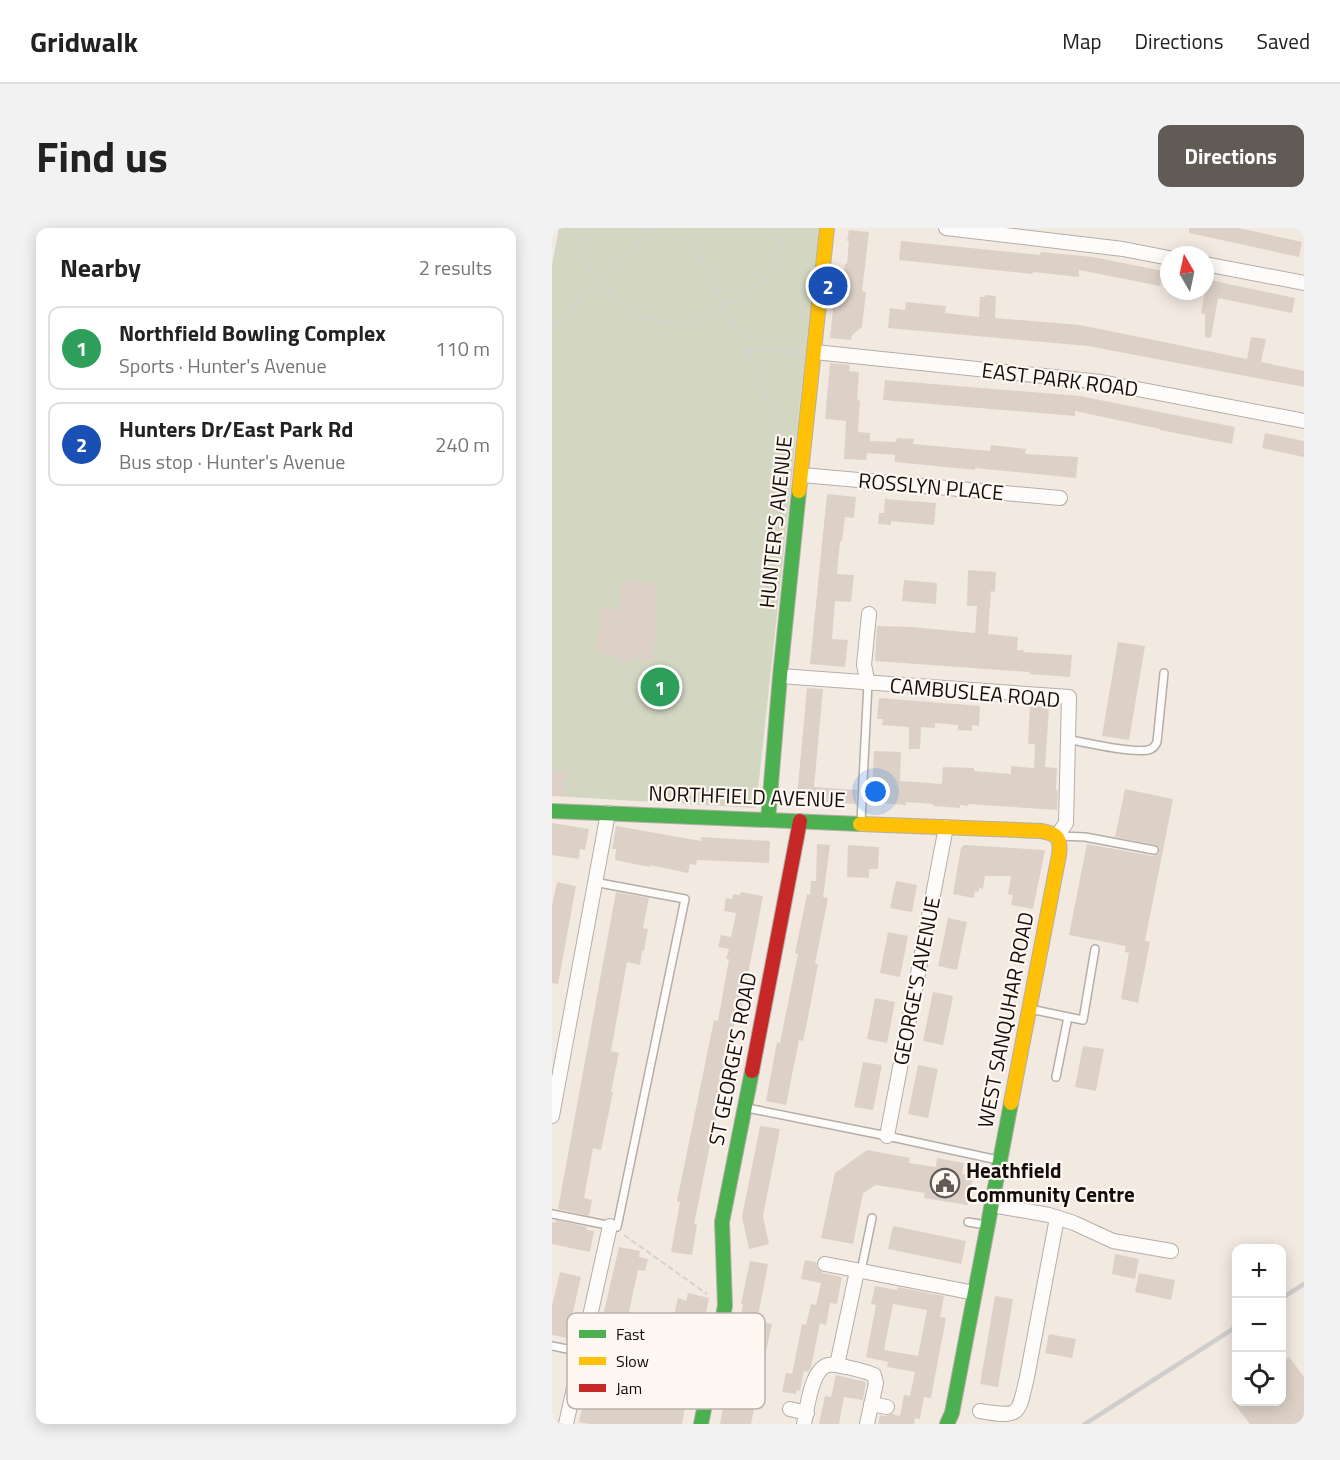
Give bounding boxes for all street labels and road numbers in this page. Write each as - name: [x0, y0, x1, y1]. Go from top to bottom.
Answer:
- street label: EAST PARK ROAD: [980, 354, 1140, 404]
- street label: HUNTER'S AVENUE: [750, 434, 800, 610]
- street label: ROSSLYN PLACE: [857, 464, 1005, 508]
- street label: CAMBUSLEA ROAD: [889, 669, 1062, 715]
- street label: NORTHFIELD AVENUE: [648, 777, 846, 815]
- street label: GEORGE'S AVENUE: [884, 894, 948, 1068]
- street label: WEST SANQUHAR ROAD: [968, 909, 1042, 1131]
- street label: ST GEORGE'S ROAD: [700, 969, 764, 1148]

